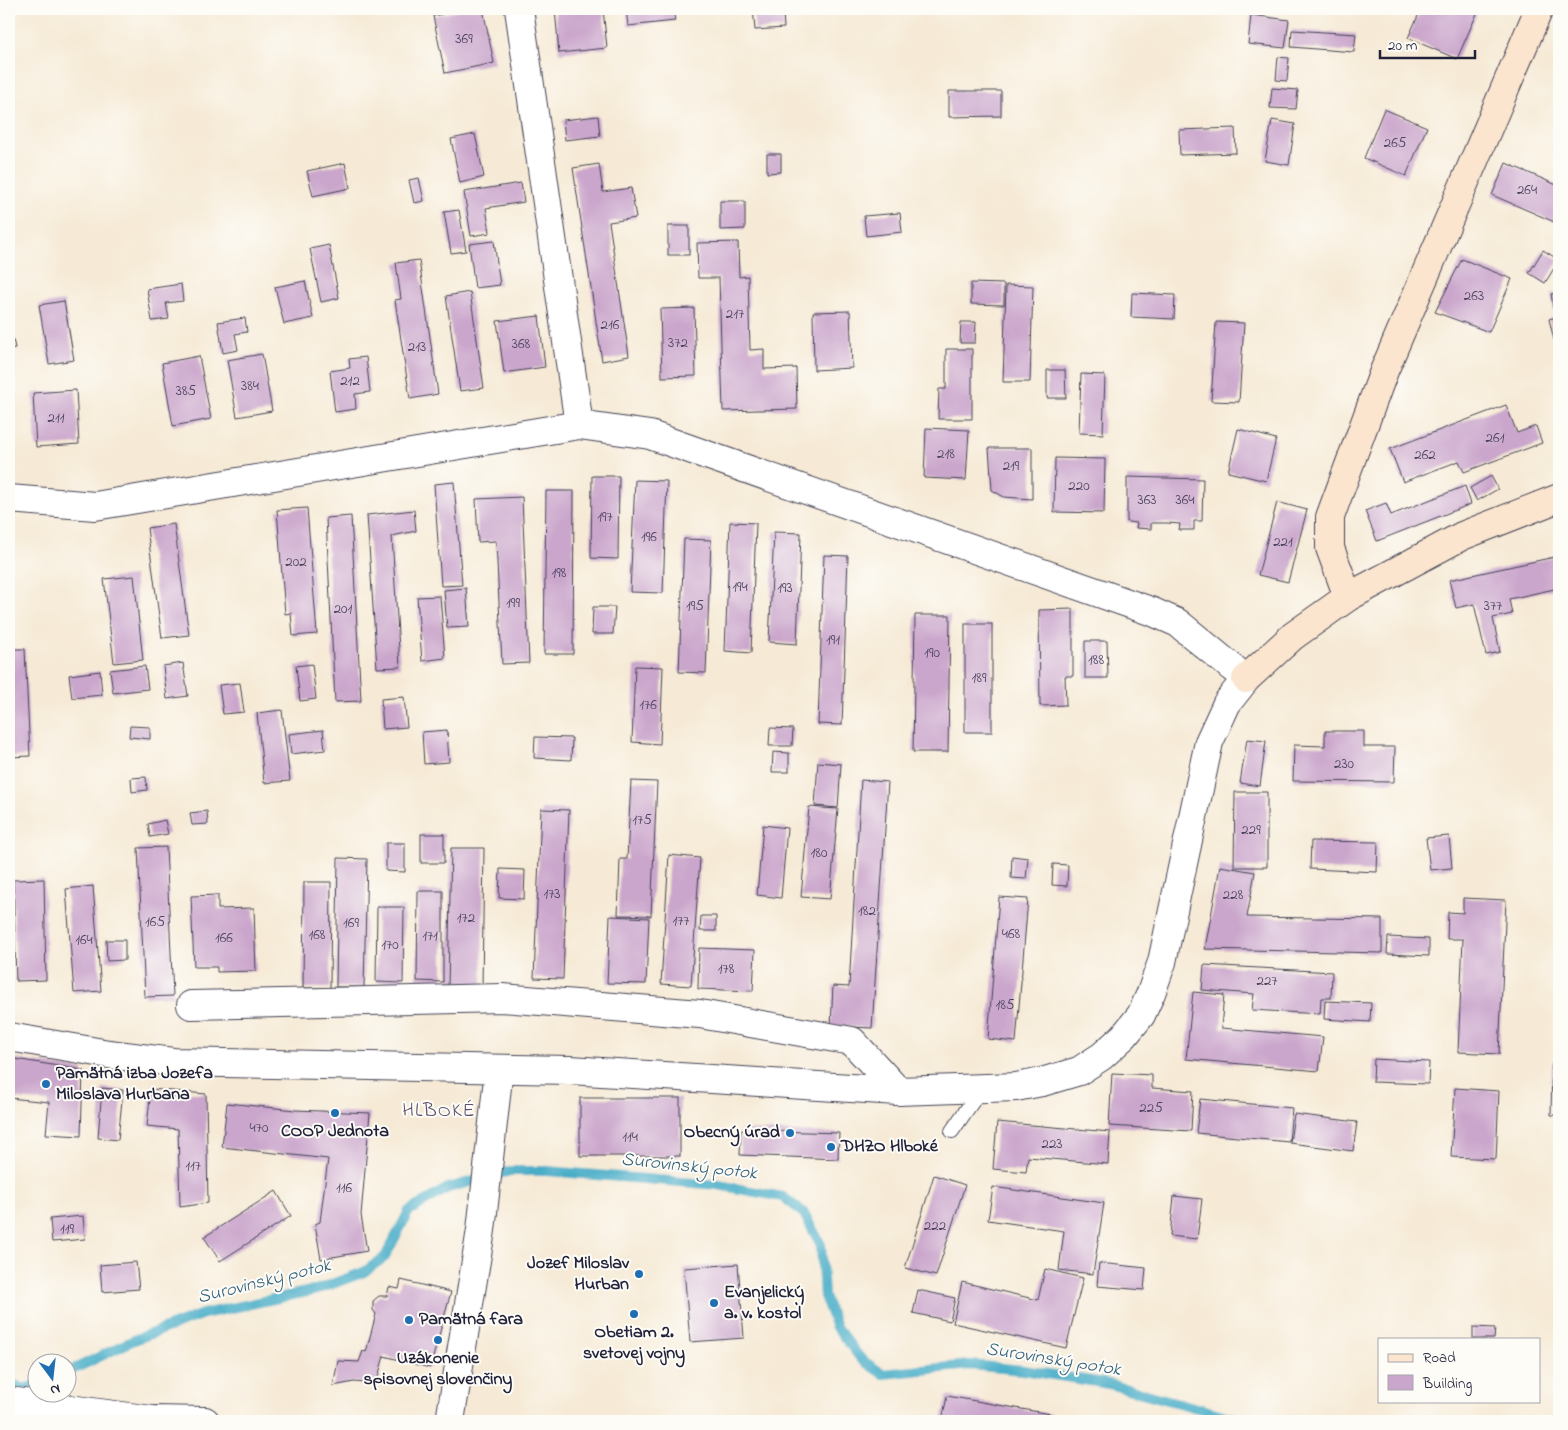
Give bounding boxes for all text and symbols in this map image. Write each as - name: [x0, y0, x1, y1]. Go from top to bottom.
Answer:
- house number: 369: [455, 28, 473, 50]
- scale bar: [1380, 28, 1476, 60]
- text: 20 m: [1388, 35, 1418, 57]
- house number: 265: [1384, 132, 1407, 154]
- house number: 264: [1517, 179, 1537, 201]
- house number: 263: [1464, 285, 1484, 307]
- house number: 217: [726, 303, 744, 325]
- house number: 216: [601, 314, 620, 336]
- house number: 372: [668, 332, 688, 354]
- house number: 368: [512, 333, 531, 355]
- house number: 213: [408, 336, 426, 358]
- house number: 212: [340, 370, 360, 392]
- house number: 384: [241, 375, 259, 397]
- house number: 385: [176, 380, 197, 402]
- house number: 211: [48, 407, 65, 429]
- house number: 261: [1486, 427, 1505, 449]
- house number: 218: [937, 443, 955, 465]
- house number: 262: [1414, 444, 1436, 466]
- house number: 219: [1003, 455, 1020, 477]
- house number: 220: [1068, 475, 1090, 497]
- house number: 363: [1138, 489, 1157, 511]
- house number: 364: [1176, 489, 1194, 511]
- house number: 197: [597, 506, 613, 528]
- house number: 196: [641, 526, 657, 548]
- house number: 221: [1273, 531, 1293, 553]
- house number: 202: [285, 551, 307, 573]
- house number: 198: [552, 562, 567, 584]
- house number: 194: [732, 576, 748, 598]
- house number: 193: [777, 577, 793, 599]
- house number: 199: [506, 592, 520, 614]
- house number: 195: [686, 595, 704, 617]
- house number: 377: [1484, 595, 1502, 617]
- house number: 201: [334, 598, 353, 620]
- house number: 191: [826, 629, 840, 651]
- house number: 190: [924, 642, 940, 664]
- house number: 188: [1088, 649, 1104, 671]
- house number: 189: [972, 667, 987, 689]
- house number: 176: [639, 694, 657, 716]
- house number: 230: [1334, 753, 1355, 775]
- house number: 175: [632, 809, 652, 831]
- house number: 229: [1241, 819, 1261, 841]
- house number: 180: [811, 842, 828, 864]
- house number: 173: [543, 883, 561, 905]
- house number: 228: [1223, 884, 1244, 906]
- house number: 182: [858, 900, 876, 922]
- house number: 172: [457, 907, 476, 929]
- house number: 177: [672, 910, 690, 932]
- house number: 165: [145, 911, 165, 933]
- house number: 169: [343, 912, 359, 934]
- house number: 468: [1002, 923, 1021, 945]
- house number: 168: [309, 924, 326, 946]
- house number: 171: [422, 925, 438, 947]
- house number: 166: [215, 927, 233, 949]
- house number: 164: [75, 929, 93, 951]
- house number: 170: [381, 934, 399, 956]
- house number: 178: [718, 958, 735, 980]
- house number: 227: [1256, 970, 1278, 992]
- house number: 185: [996, 994, 1015, 1016]
- place label: Pamätná izba Jozefa Miloslava Hurbana: [56, 1061, 213, 1108]
- marker: Pamätná izba Jozefa Miloslava Hurbana: [40, 1078, 52, 1090]
- district label: HLBOKÉ: [402, 1097, 476, 1126]
- house number: 225: [1139, 1097, 1163, 1119]
- marker: COOP Jednota: [329, 1107, 341, 1119]
- house number: 470: [250, 1117, 269, 1139]
- place label: COOP Jednota: [281, 1119, 389, 1145]
- place label: Obecný úrad: [684, 1120, 781, 1147]
- house number: 114: [622, 1126, 638, 1148]
- marker: Obecný úrad: [784, 1127, 796, 1139]
- house number: 223: [1041, 1133, 1063, 1155]
- place label: DHZO Hlboké: [840, 1134, 939, 1160]
- marker: DHZO Hlboké: [825, 1141, 837, 1153]
- water label: Surovinský potok: [620, 1146, 759, 1188]
- house number: 117: [185, 1155, 201, 1177]
- house number: 116: [336, 1177, 352, 1199]
- house number: 222: [924, 1215, 947, 1237]
- house number: 119: [60, 1218, 75, 1240]
- place label: Jozef Miloslav Hurban: [527, 1251, 630, 1298]
- water label: Surovinský potok: [195, 1252, 334, 1312]
- marker: Jozef Miloslav Hurban: [633, 1268, 645, 1280]
- place label: Evanjelický a. v. kostol: [724, 1280, 804, 1327]
- marker: Evanjelický a. v. kostol: [708, 1297, 720, 1309]
- place label: Pamätná fara: [419, 1307, 523, 1333]
- marker: Obetiam 2. svetovej vojny: [628, 1308, 640, 1320]
- marker: Pamätná fara: [403, 1314, 415, 1326]
- place label: Obetiam 2. svetovej vojny: [583, 1320, 685, 1368]
- marker: Uzákonenie spisovnej slovenčiny: [432, 1334, 444, 1346]
- water label: Surovinský potok: [984, 1336, 1123, 1384]
- legend: [1378, 1338, 1540, 1402]
- place label: Uzákonenie spisovnej slovenčiny: [364, 1346, 512, 1394]
- text: Road: [1423, 1347, 1456, 1369]
- north arrow: [28, 1352, 78, 1402]
- text: Building: [1422, 1373, 1472, 1396]
- text: N: [48, 1378, 62, 1400]

